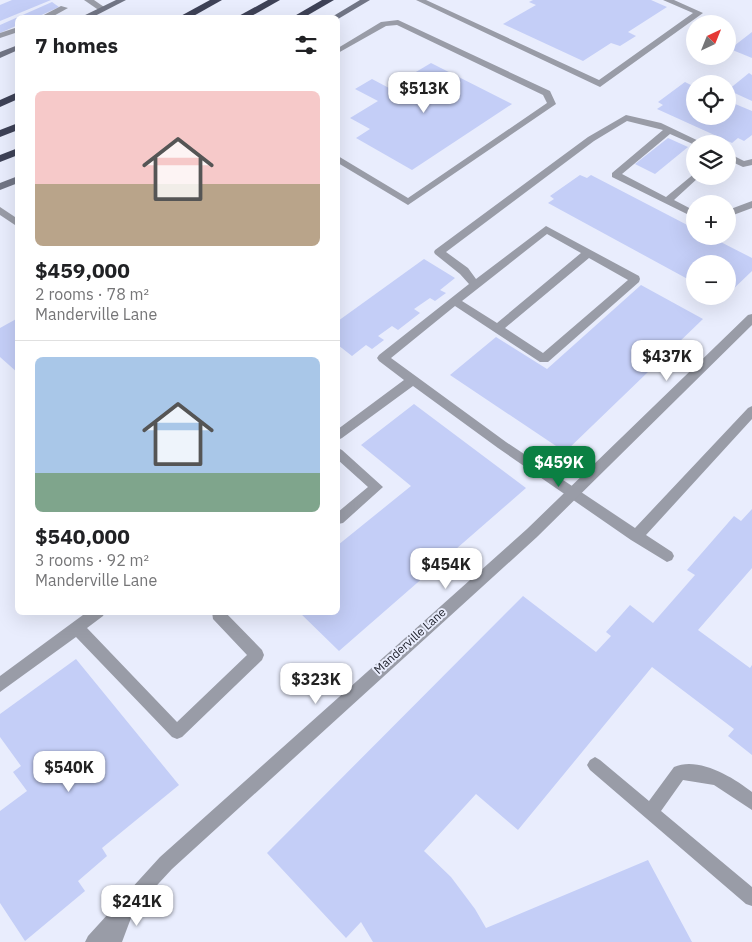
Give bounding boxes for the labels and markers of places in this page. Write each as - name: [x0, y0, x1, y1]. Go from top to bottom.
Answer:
- pin: $513K: [389, 72, 459, 114]
- pin: $437K: [632, 340, 702, 382]
- pin: $459K: [524, 446, 594, 488]
- pin: $454K: [411, 548, 481, 590]
- pin: $323K: [281, 662, 351, 705]
- pin: $540K: [34, 750, 104, 793]
- pin: $241K: [102, 884, 172, 927]

